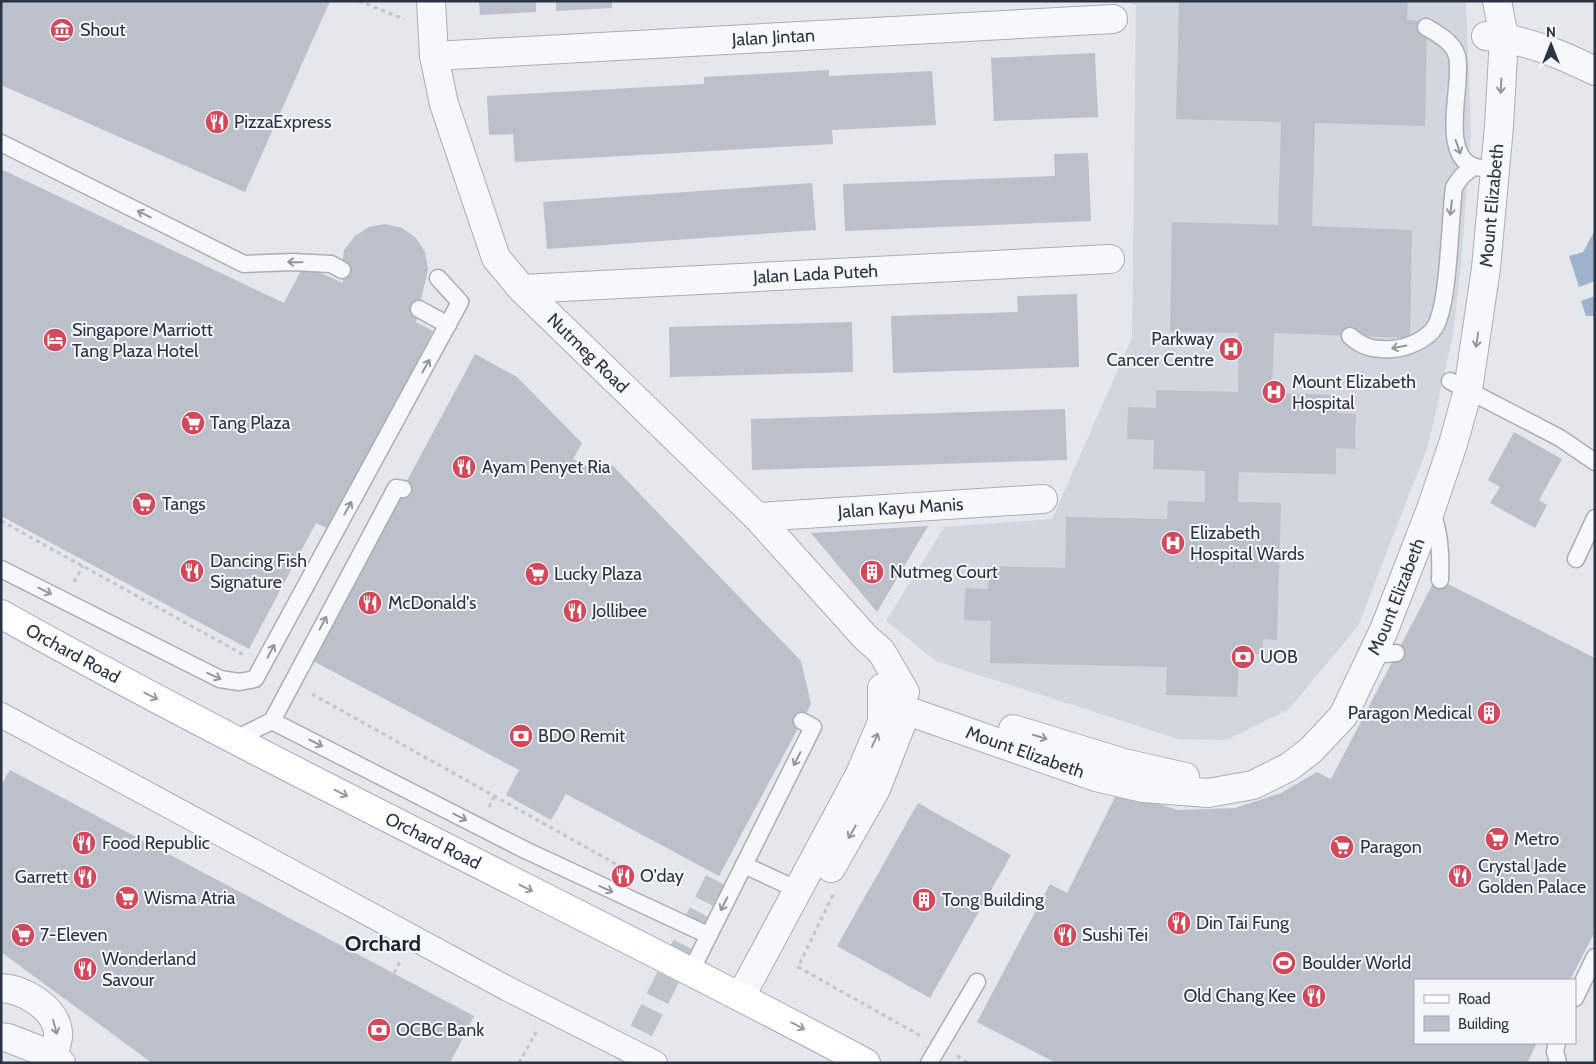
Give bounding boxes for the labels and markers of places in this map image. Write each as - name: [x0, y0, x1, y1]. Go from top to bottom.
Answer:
- museum icon: Shout: [49, 17, 75, 43]
- place label: Shout: [80, 19, 126, 41]
- restaurant icon: PizzaExpress: [204, 109, 230, 135]
- place label: PizzaExpress: [234, 111, 331, 133]
- place label: Singapore Marriott Tang Plaza Hotel: [72, 319, 213, 362]
- hotel icon: Singapore Marriott Tang Plaza Hotel: [42, 327, 68, 353]
- place label: Parkway Cancer Centre: [1107, 328, 1214, 371]
- hospital icon: Parkway Cancer Centre: [1218, 336, 1244, 362]
- place label: Mount Elizabeth Hospital: [1292, 371, 1416, 414]
- hospital icon: Mount Elizabeth Hospital: [1261, 379, 1287, 405]
- supermarket icon: Tang Plaza: [180, 410, 206, 436]
- place label: Tang Plaza: [210, 412, 291, 434]
- restaurant icon: Ayam Penyet Ria: [451, 454, 477, 480]
- place label: Ayam Penyet Ria: [482, 456, 611, 478]
- supermarket icon: Tangs: [131, 491, 157, 517]
- place label: Tangs: [162, 493, 206, 515]
- place label: Elizabeth Hospital Wards: [1190, 522, 1305, 565]
- hospital icon: Elizabeth Hospital Wards: [1160, 530, 1186, 556]
- place label: Dancing Fish Signature: [210, 550, 307, 593]
- restaurant icon: Dancing Fish Signature: [179, 558, 205, 584]
- building icon: Nutmeg Court: [859, 559, 885, 585]
- supermarket icon: Lucky Plaza: [524, 561, 550, 587]
- place label: Nutmeg Court: [890, 561, 998, 583]
- place label: Lucky Plaza: [554, 563, 642, 585]
- restaurant icon: McDonald's: [357, 590, 383, 616]
- place label: McDonald's: [388, 592, 476, 614]
- restaurant icon: Jollibee: [562, 598, 588, 624]
- place label: Jollibee: [591, 600, 647, 622]
- bank icon: UOB: [1230, 644, 1256, 670]
- place label: UOB: [1260, 646, 1298, 668]
- building icon: Paragon Medical: [1476, 700, 1502, 726]
- place label: Paragon Medical: [1348, 702, 1473, 724]
- bank icon: BDO Remit: [508, 723, 534, 749]
- place label: BDO Remit: [538, 725, 625, 747]
- supermarket icon: Metro: [1484, 826, 1510, 852]
- place label: Metro: [1514, 828, 1559, 850]
- restaurant icon: Food Republic: [71, 830, 97, 856]
- place label: Food Republic: [102, 832, 210, 854]
- supermarket icon: Paragon: [1329, 834, 1355, 860]
- place label: Paragon: [1360, 836, 1422, 858]
- place label: Crystal Jade Golden Palace: [1478, 855, 1586, 898]
- restaurant icon: O'day: [610, 863, 636, 889]
- restaurant icon: Crystal Jade Golden Palace: [1447, 863, 1473, 889]
- restaurant icon: Garrett: [72, 864, 98, 890]
- place label: O'day: [640, 865, 684, 887]
- place label: Garrett: [15, 866, 68, 888]
- supermarket icon: Wisma Atria: [114, 885, 140, 911]
- place label: Wisma Atria: [144, 887, 236, 909]
- building icon: Tong Building: [911, 887, 937, 913]
- place label: Tong Building: [942, 889, 1045, 911]
- restaurant icon: Din Tai Fung: [1166, 910, 1192, 936]
- place label: Din Tai Fung: [1196, 912, 1290, 934]
- supermarket icon: 7-Eleven: [10, 922, 36, 948]
- restaurant icon: Sushi Tei: [1052, 922, 1078, 948]
- place label: 7-Eleven: [40, 924, 108, 946]
- place label: Sushi Tei: [1082, 924, 1148, 946]
- place label: Wonderland Savour: [102, 948, 196, 991]
- sports icon: Boulder World: [1271, 950, 1297, 976]
- place label: Boulder World: [1302, 952, 1411, 974]
- restaurant icon: Wonderland Savour: [72, 956, 98, 982]
- restaurant icon: Old Chang Kee: [1301, 983, 1327, 1009]
- place label: Old Chang Kee: [1183, 985, 1296, 1007]
- bank icon: OCBC Bank: [366, 1017, 392, 1043]
- place label: OCBC Bank: [396, 1019, 485, 1041]

